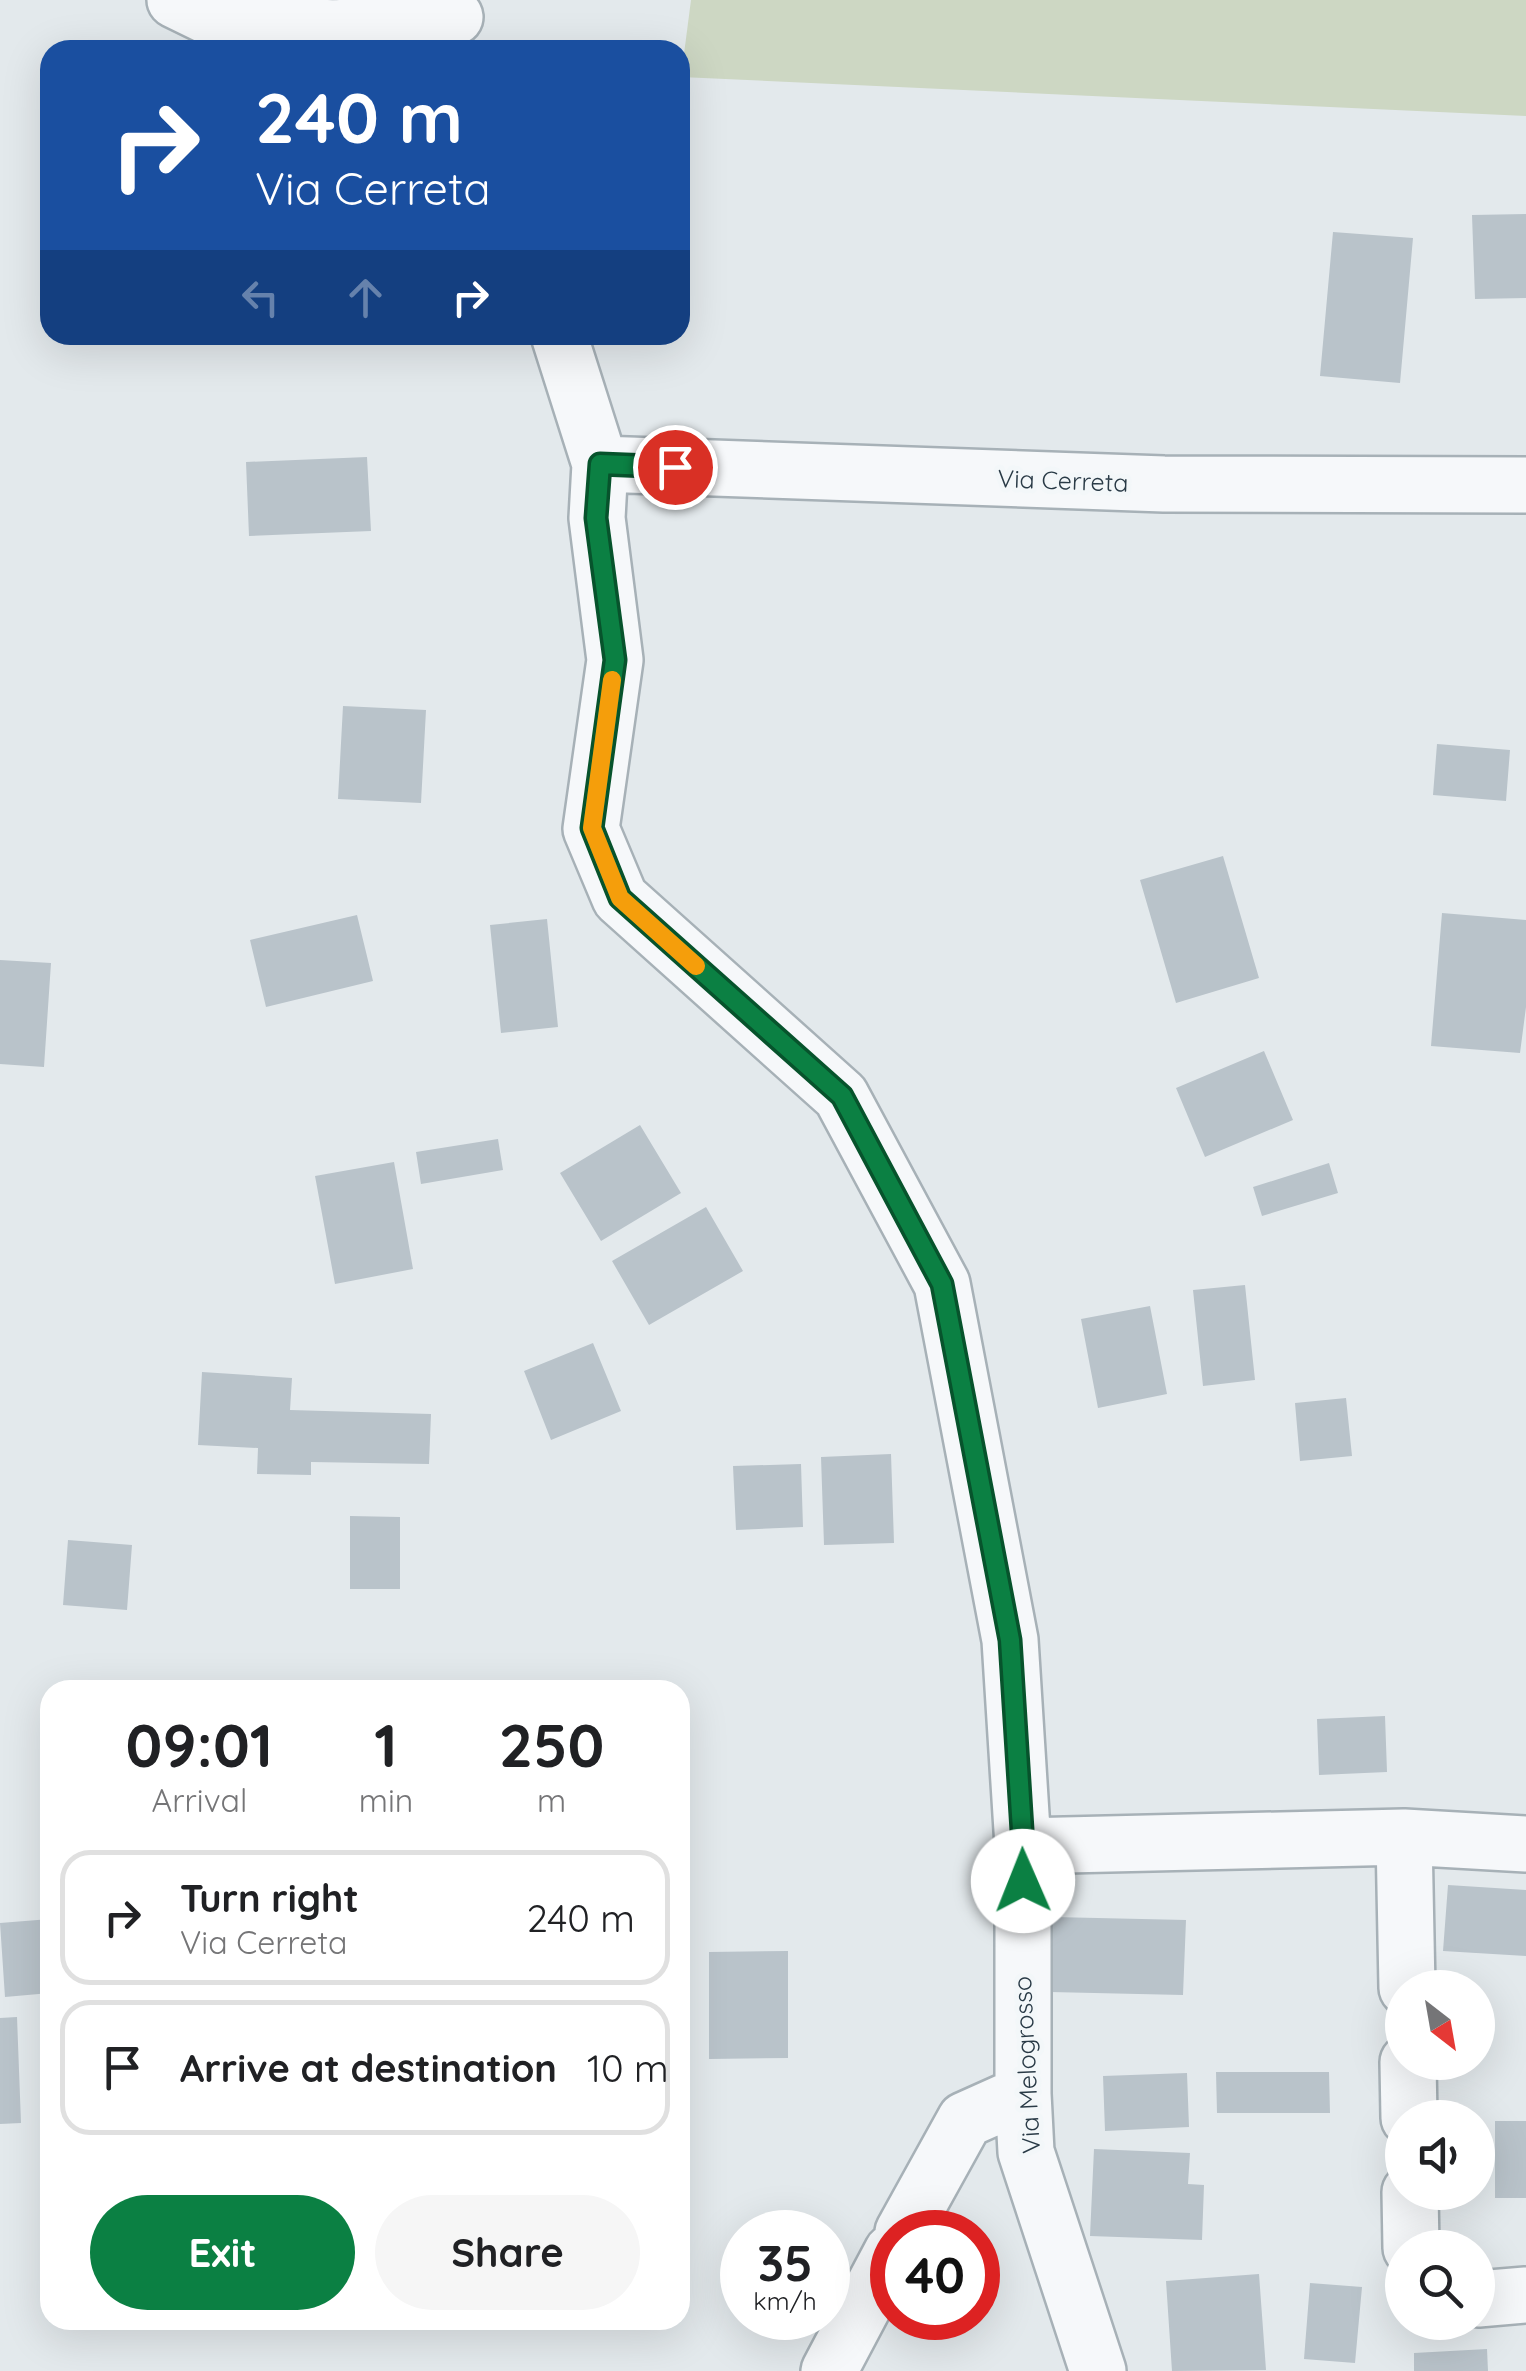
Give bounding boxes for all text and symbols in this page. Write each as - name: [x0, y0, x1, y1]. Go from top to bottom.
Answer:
- text: 240 m: [255, 73, 463, 161]
- icon: right: [90, 80, 220, 210]
- text: Via Cerreta: [255, 160, 491, 216]
- icon: left: [233, 270, 288, 325]
- icon: ahead: [338, 270, 393, 325]
- icon: right: [443, 270, 498, 325]
- pin: [633, 425, 718, 510]
- icon: arrive: [648, 440, 703, 495]
- street label: Via Cerreta: [997, 462, 1129, 498]
- text: 09:01: [126, 1707, 273, 1782]
- text: 1: [374, 1707, 398, 1782]
- text: 250: [499, 1707, 604, 1782]
- text: Arrival: [151, 1780, 247, 1820]
- text: min: [359, 1780, 413, 1820]
- text: m: [537, 1780, 566, 1820]
- position arrow: [971, 1829, 1075, 1933]
- text: Turn right: [180, 1874, 359, 1922]
- icon: right: [95, 1890, 150, 1945]
- text: 240 m: [527, 1894, 635, 1942]
- text: Via Cerreta: [180, 1922, 348, 1962]
- north arrow: [1385, 1970, 1495, 2080]
- map controls: [1385, 1970, 1495, 2340]
- street label: Via Melogrosso: [1006, 1975, 1046, 2155]
- icon: arrive: [95, 2040, 150, 2095]
- text: Arrive at destination: [180, 2044, 557, 2092]
- text: 10 m: [587, 2044, 669, 2092]
- button: sound: [1385, 2100, 1495, 2210]
- button: Exit: [90, 2195, 355, 2310]
- button: Share: [375, 2195, 640, 2310]
- speed limit sign: 40: [870, 2210, 1000, 2340]
- button: search: [1385, 2230, 1495, 2340]
- text: 35: [757, 2231, 813, 2294]
- text: km/h: [753, 2285, 817, 2316]

